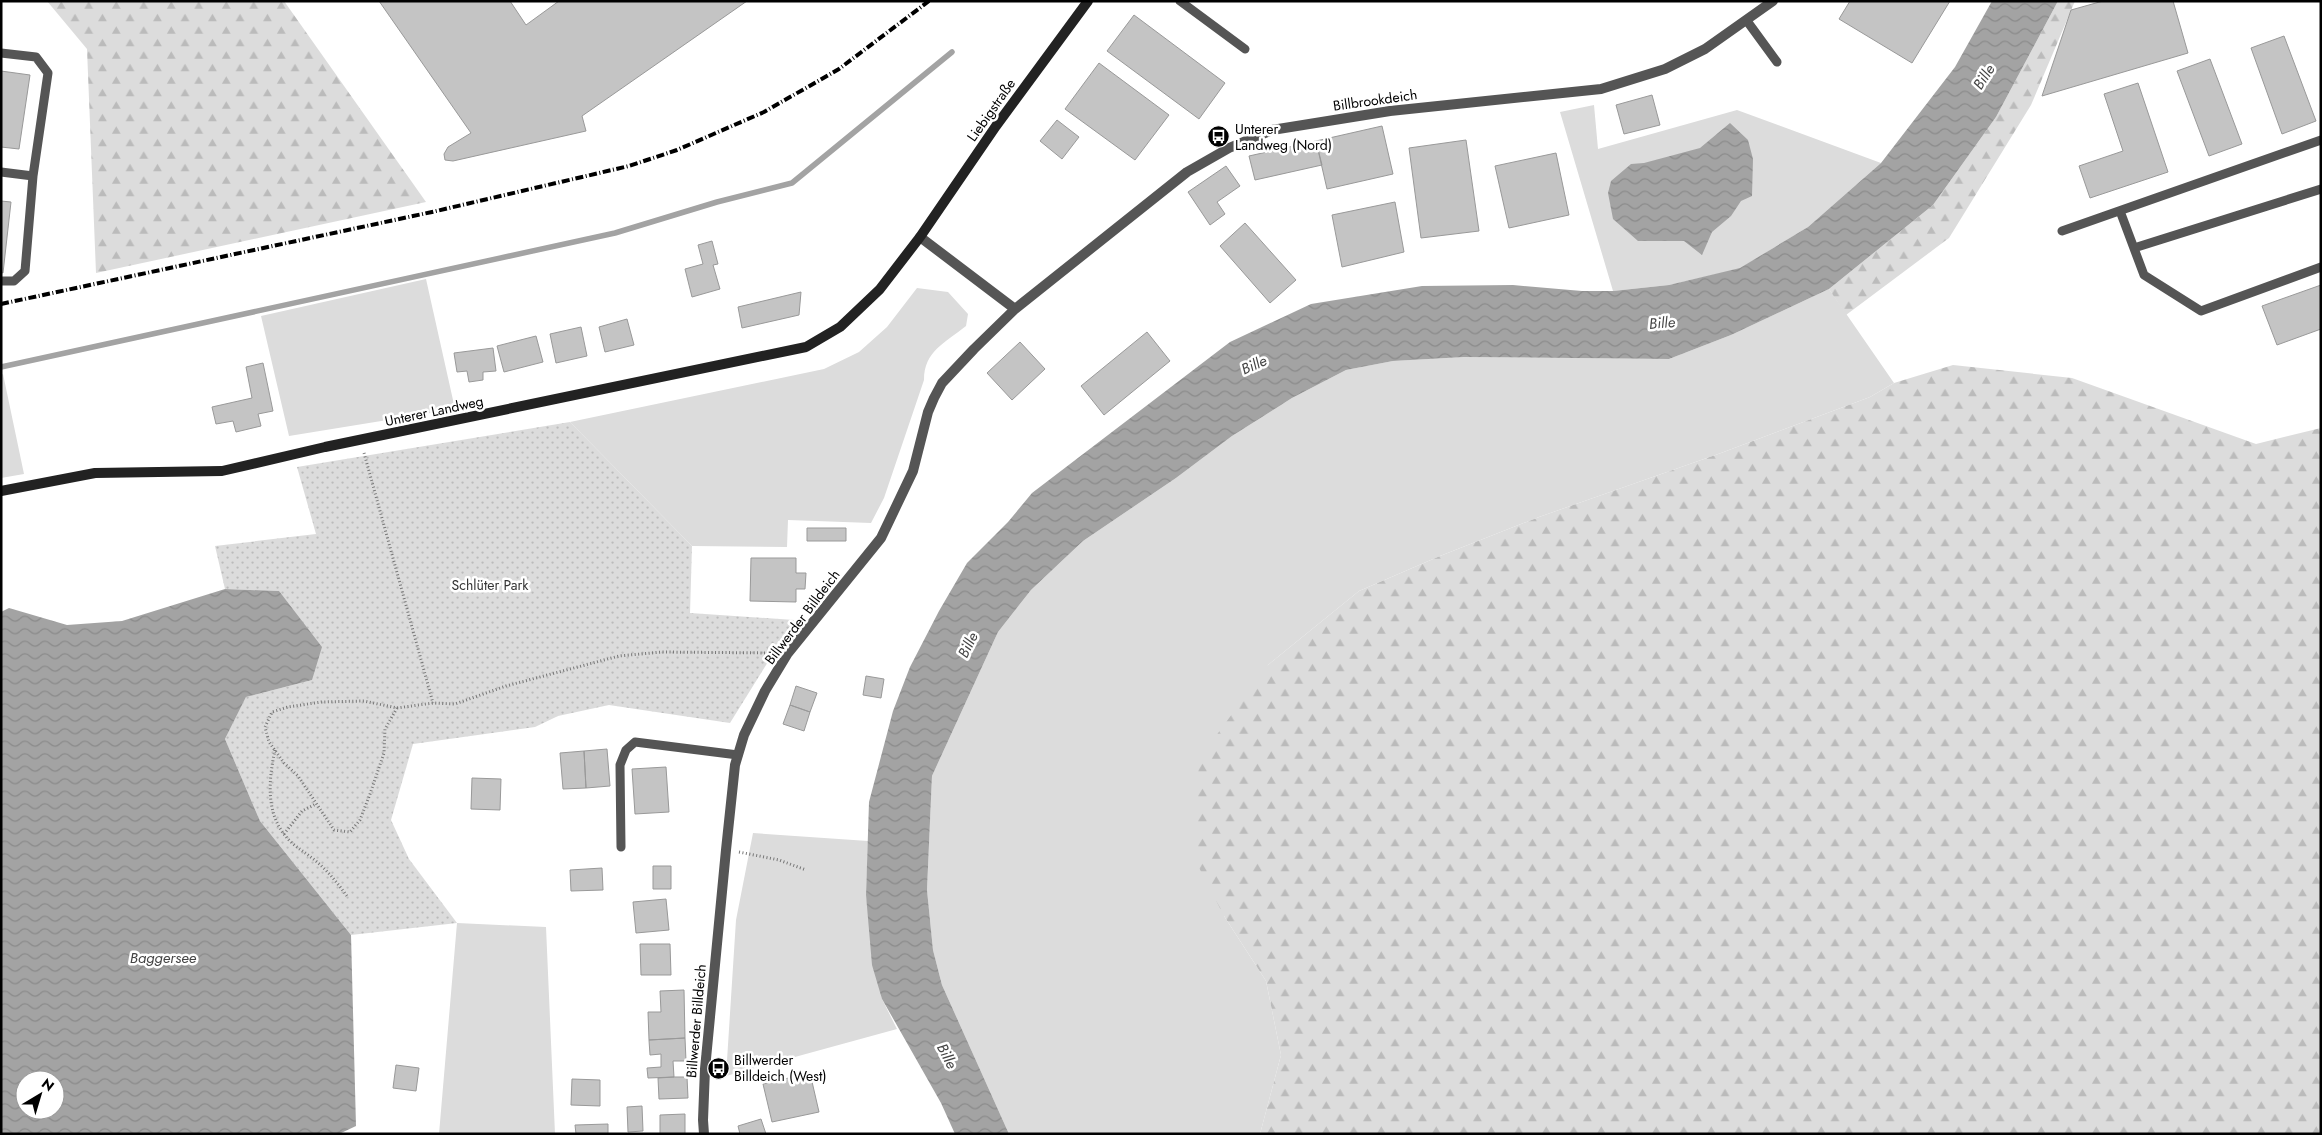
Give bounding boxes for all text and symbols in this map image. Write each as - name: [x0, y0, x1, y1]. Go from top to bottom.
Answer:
- water label: Bille: [1968, 60, 2001, 94]
- street label: Liebigstraße: [962, 75, 1020, 145]
- street label: Billbrookdeich: [1332, 84, 1418, 116]
- place label: Unterer Landweg (Nord): [1235, 119, 1332, 155]
- bus stop icon: Unterer Landweg (Nord): [1207, 125, 1231, 149]
- water label: Bille: [1648, 311, 1676, 335]
- water label: Bille: [1238, 349, 1271, 380]
- street label: Unterer Landweg: [383, 391, 485, 431]
- street label: Billwerder Billdeich: [760, 565, 844, 669]
- park label: Schlüter Park: [452, 575, 529, 595]
- water label: Bille: [952, 628, 984, 662]
- water label: Baggersee: [130, 947, 197, 969]
- street label: Billwerder Billdeich: [681, 963, 711, 1079]
- water label: Bille: [931, 1039, 963, 1073]
- place label: Billwerder Billdeich (West): [734, 1050, 827, 1086]
- bus stop icon: Billwerder Billdeich (West): [706, 1056, 730, 1080]
- north arrow: [15, 1070, 65, 1120]
- text: N: [37, 1073, 59, 1096]

